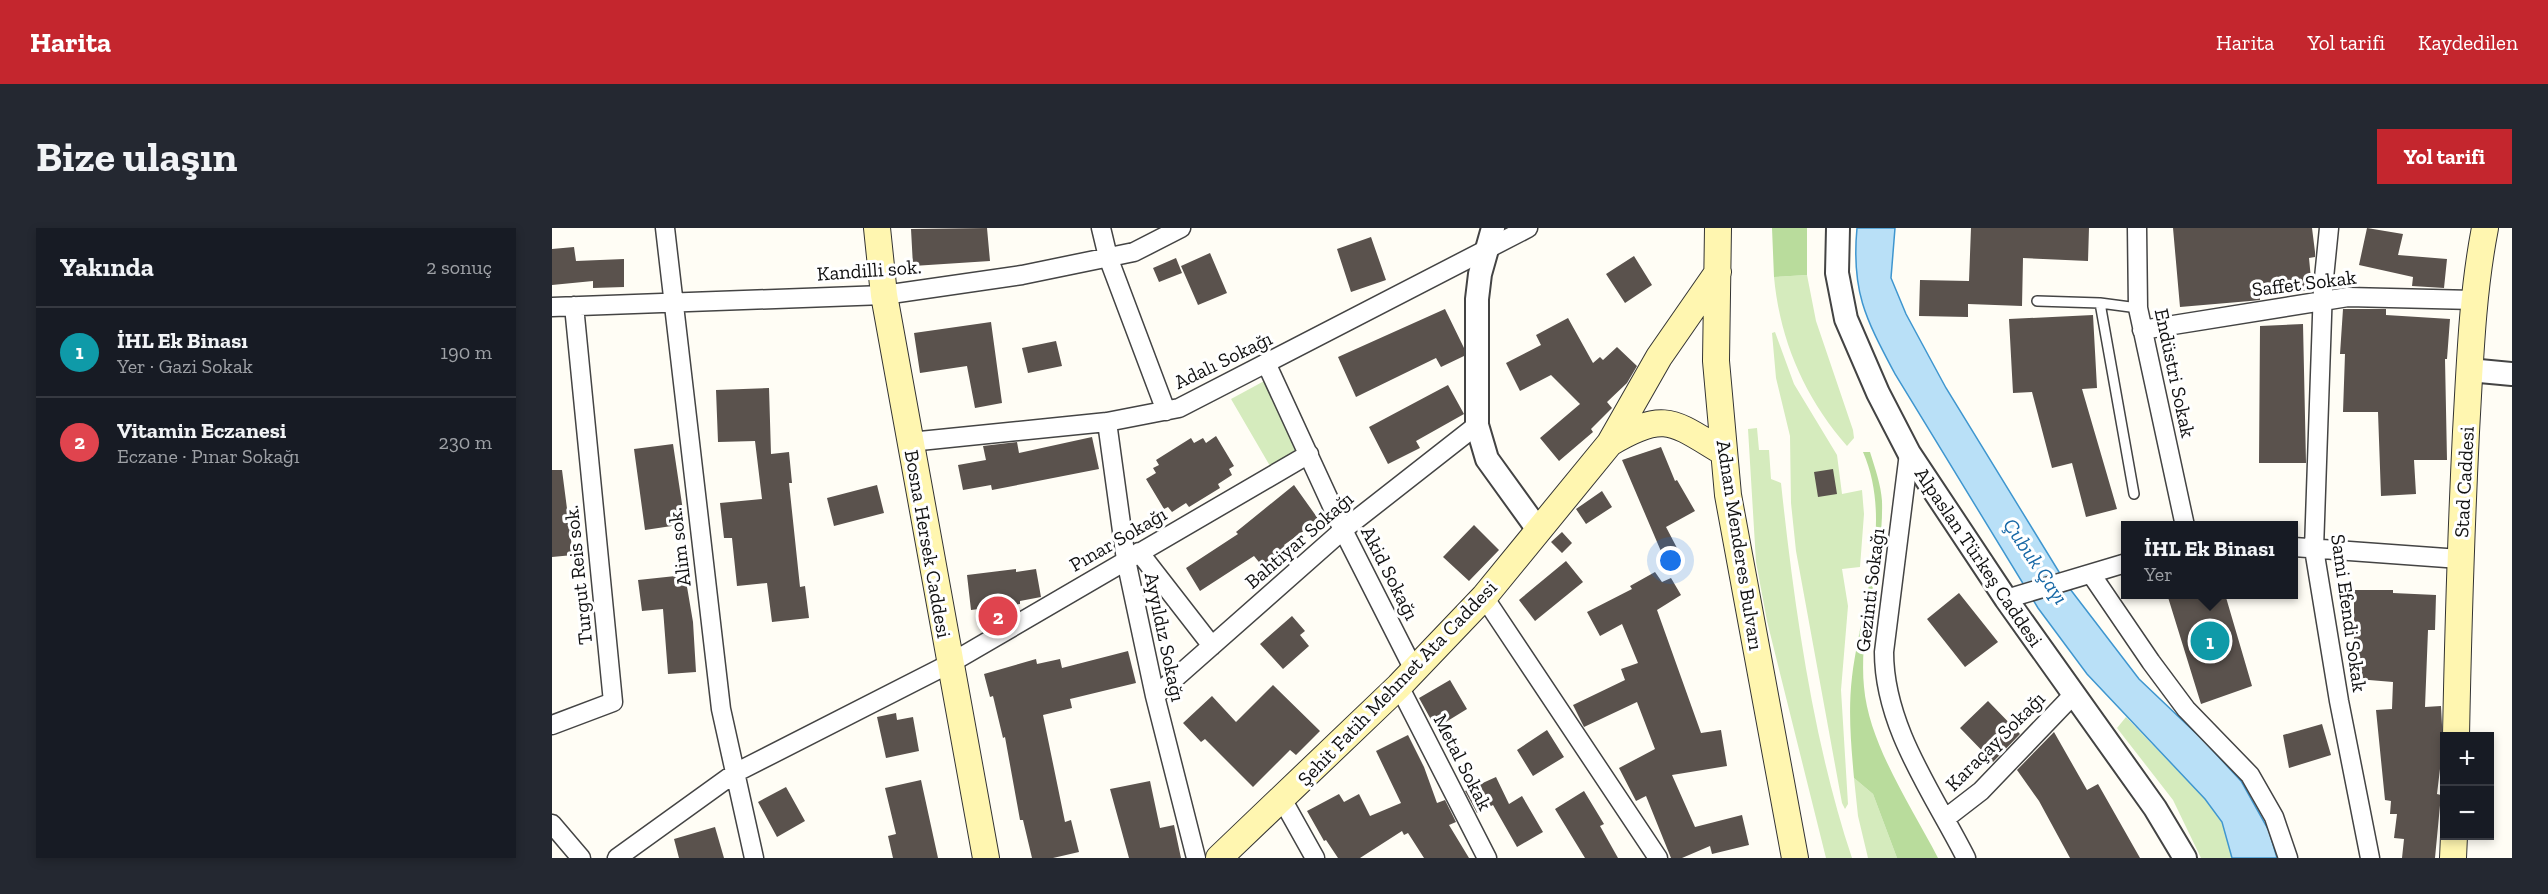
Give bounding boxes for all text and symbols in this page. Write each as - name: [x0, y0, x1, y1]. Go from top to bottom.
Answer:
- text: Harita: [30, 26, 111, 59]
- text: Harita: [2216, 30, 2274, 55]
- text: Yol tarifi: [2307, 30, 2385, 55]
- text: Kaydedilen: [2418, 30, 2518, 55]
- button: Yol tarifi: [2377, 129, 2512, 184]
- text: Bize ulaşın: [36, 131, 237, 182]
- text: Yakında: [60, 251, 154, 283]
- street label: Kandilli sok.: [816, 254, 922, 286]
- text: 2 sonuç: [426, 255, 492, 279]
- street label: Saffet Sokak: [2250, 265, 2358, 301]
- street label: Endüstri Sokak: [2150, 306, 2201, 440]
- street label: Adalı Sokağı: [1170, 326, 1276, 394]
- text: İHL Ek Binası: [117, 327, 248, 354]
- text: 1: [75, 340, 84, 364]
- text: 190 m: [440, 340, 492, 364]
- text: Yer · Gazi Sokak: [117, 354, 253, 378]
- text: Vitamin Eczanesi: [117, 417, 286, 444]
- street label: Stad Caddesi: [2449, 425, 2479, 538]
- text: 2: [74, 430, 85, 454]
- text: 230 m: [439, 430, 492, 454]
- street label: Adnan Menderes Bulvarı: [1712, 438, 1769, 652]
- text: Eczane · Pınar Sokağı: [117, 444, 300, 468]
- street label: Bosna Hersek Caddesi: [900, 448, 956, 640]
- street label: Alpaslan Türkeş Caddesi: [1910, 463, 2048, 652]
- street label: Bahtiyar Sokağı: [1240, 486, 1358, 594]
- street label: Pınar Sokağı: [1065, 501, 1171, 576]
- street label: Turgut Reis sok.: [559, 504, 597, 646]
- street label: Alim sok.: [662, 506, 696, 588]
- water label: Çubuk Çayı: [1998, 513, 2074, 609]
- popup: [2121, 521, 2298, 599]
- street label: Akid Sokağı: [1356, 522, 1424, 624]
- street label: Gezinti Sokağı: [1850, 526, 1890, 653]
- street label: Sami Efendi Sokak: [2326, 533, 2372, 694]
- text: İHL Ek Binası: [2144, 535, 2275, 562]
- your location: [1656, 546, 1685, 575]
- text: Yer: [2144, 562, 2173, 586]
- street label: Ayyıldız Sokağı: [1140, 570, 1190, 704]
- street label: Şehit Fatih Mehmet Ata Caddesi: [1292, 575, 1502, 791]
- pin: 2: [978, 594, 1018, 638]
- pin: 1: [2190, 618, 2230, 664]
- street label: Karaçay Sokağı: [1940, 686, 2050, 796]
- street label: Metal Sokak: [1428, 710, 1498, 815]
- map controls: [2440, 732, 2494, 840]
- button: +: [2440, 732, 2494, 786]
- button: −: [2440, 786, 2494, 840]

